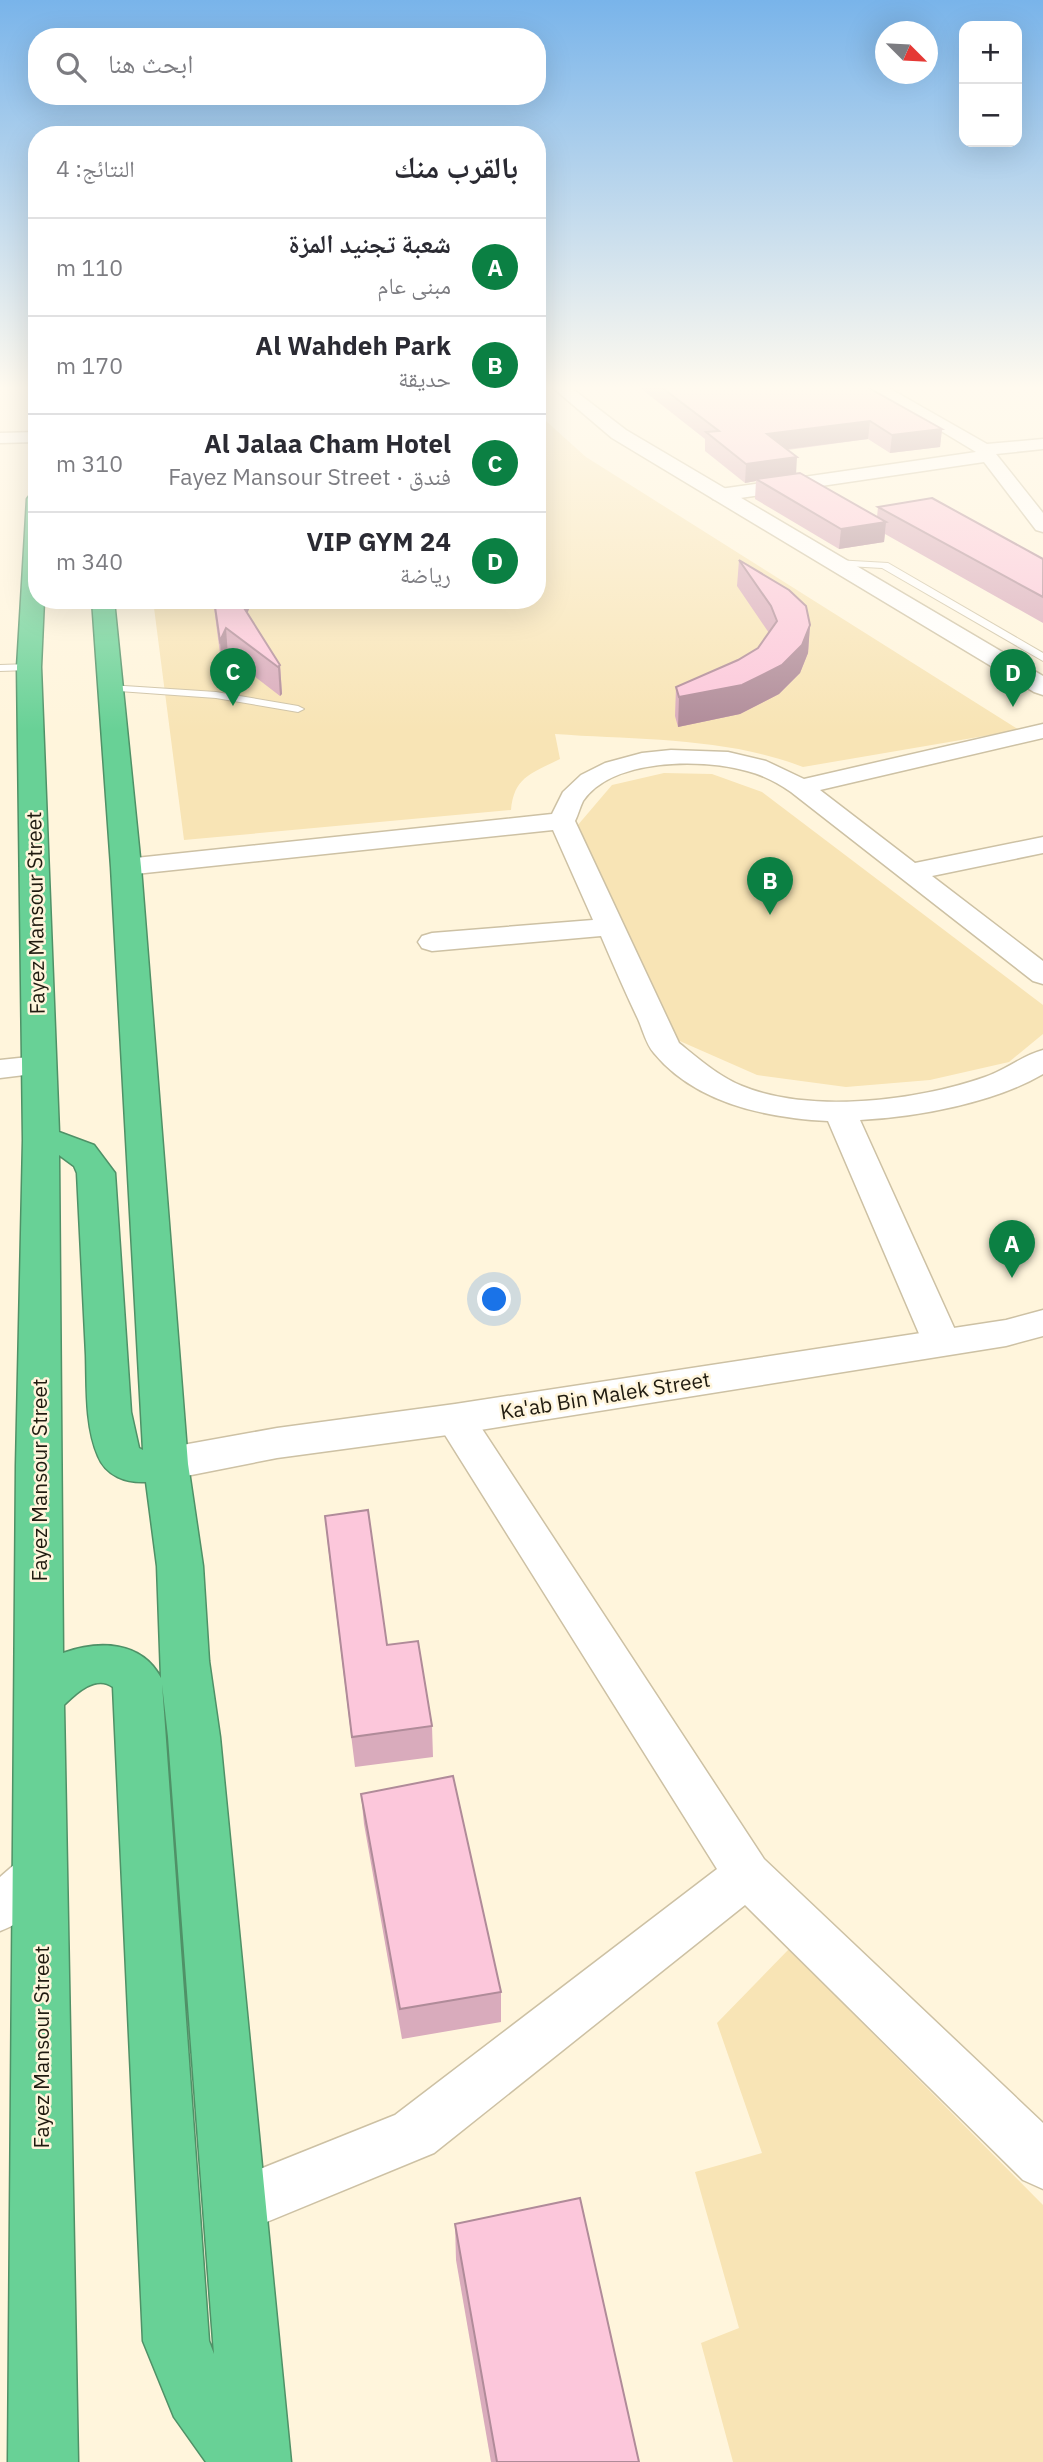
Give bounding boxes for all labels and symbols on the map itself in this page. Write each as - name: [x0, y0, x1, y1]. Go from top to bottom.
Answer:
- north arrow: [875, 21, 938, 84]
- pin: C: [210, 648, 256, 706]
- pin: D: [990, 649, 1036, 707]
- street label: Fayez Mansour Street: [19, 811, 51, 1015]
- pin: B: [747, 857, 793, 915]
- pin: A: [989, 1220, 1035, 1278]
- your location: [477, 1282, 511, 1316]
- street label: Ka'ab Bin Malek Street: [498, 1365, 712, 1425]
- street label: Fayez Mansour Street: [25, 1379, 53, 1581]
- street label: Fayez Mansour Street: [27, 1946, 55, 2148]

